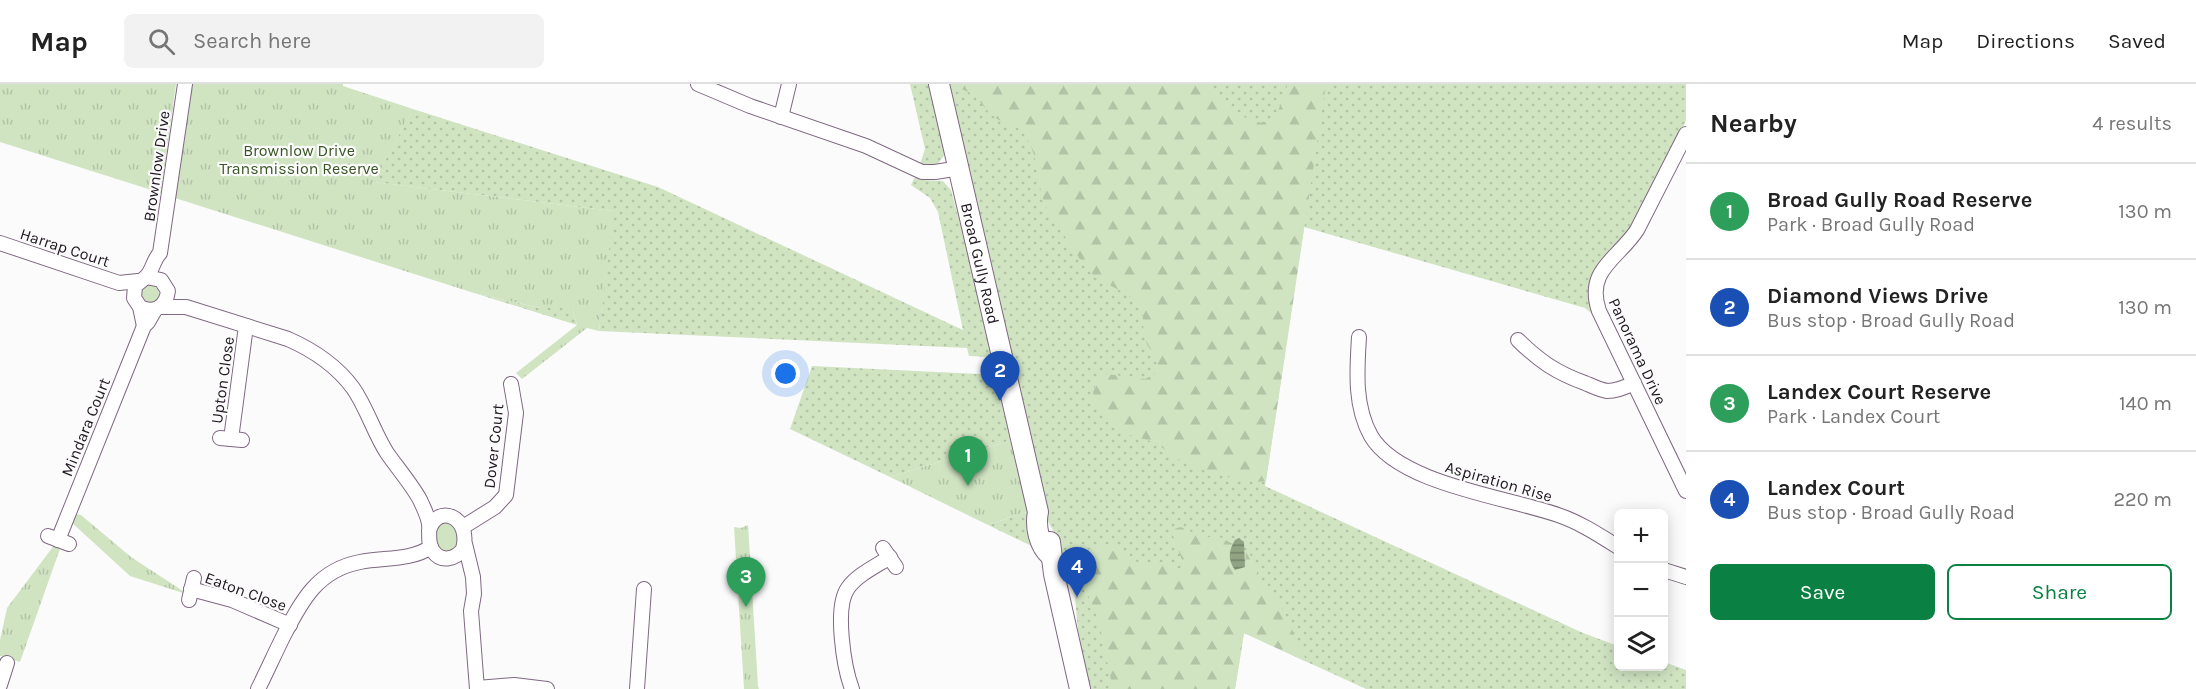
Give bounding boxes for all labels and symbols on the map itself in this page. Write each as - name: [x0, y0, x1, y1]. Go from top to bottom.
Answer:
- street label: Brownlow Drive: [139, 109, 174, 223]
- park label: Brownlow Drive Transmission Reserve: [219, 141, 379, 178]
- street label: Broad Gully Road: [957, 201, 1003, 326]
- street label: Harrap Court: [18, 224, 112, 271]
- street label: Panorama Drive: [1605, 295, 1671, 408]
- street label: Upton Close: [207, 335, 238, 425]
- pin: 2: [980, 352, 1020, 401]
- your location: [771, 359, 800, 388]
- street label: Mindara Court: [57, 375, 114, 479]
- street label: Dover Court: [480, 403, 507, 489]
- pin: 1: [948, 436, 988, 486]
- street label: Aspiration Rise: [1443, 457, 1555, 506]
- pin: 4: [1058, 548, 1096, 597]
- pin: 3: [726, 558, 766, 607]
- street label: Eaton Close: [202, 568, 289, 615]

